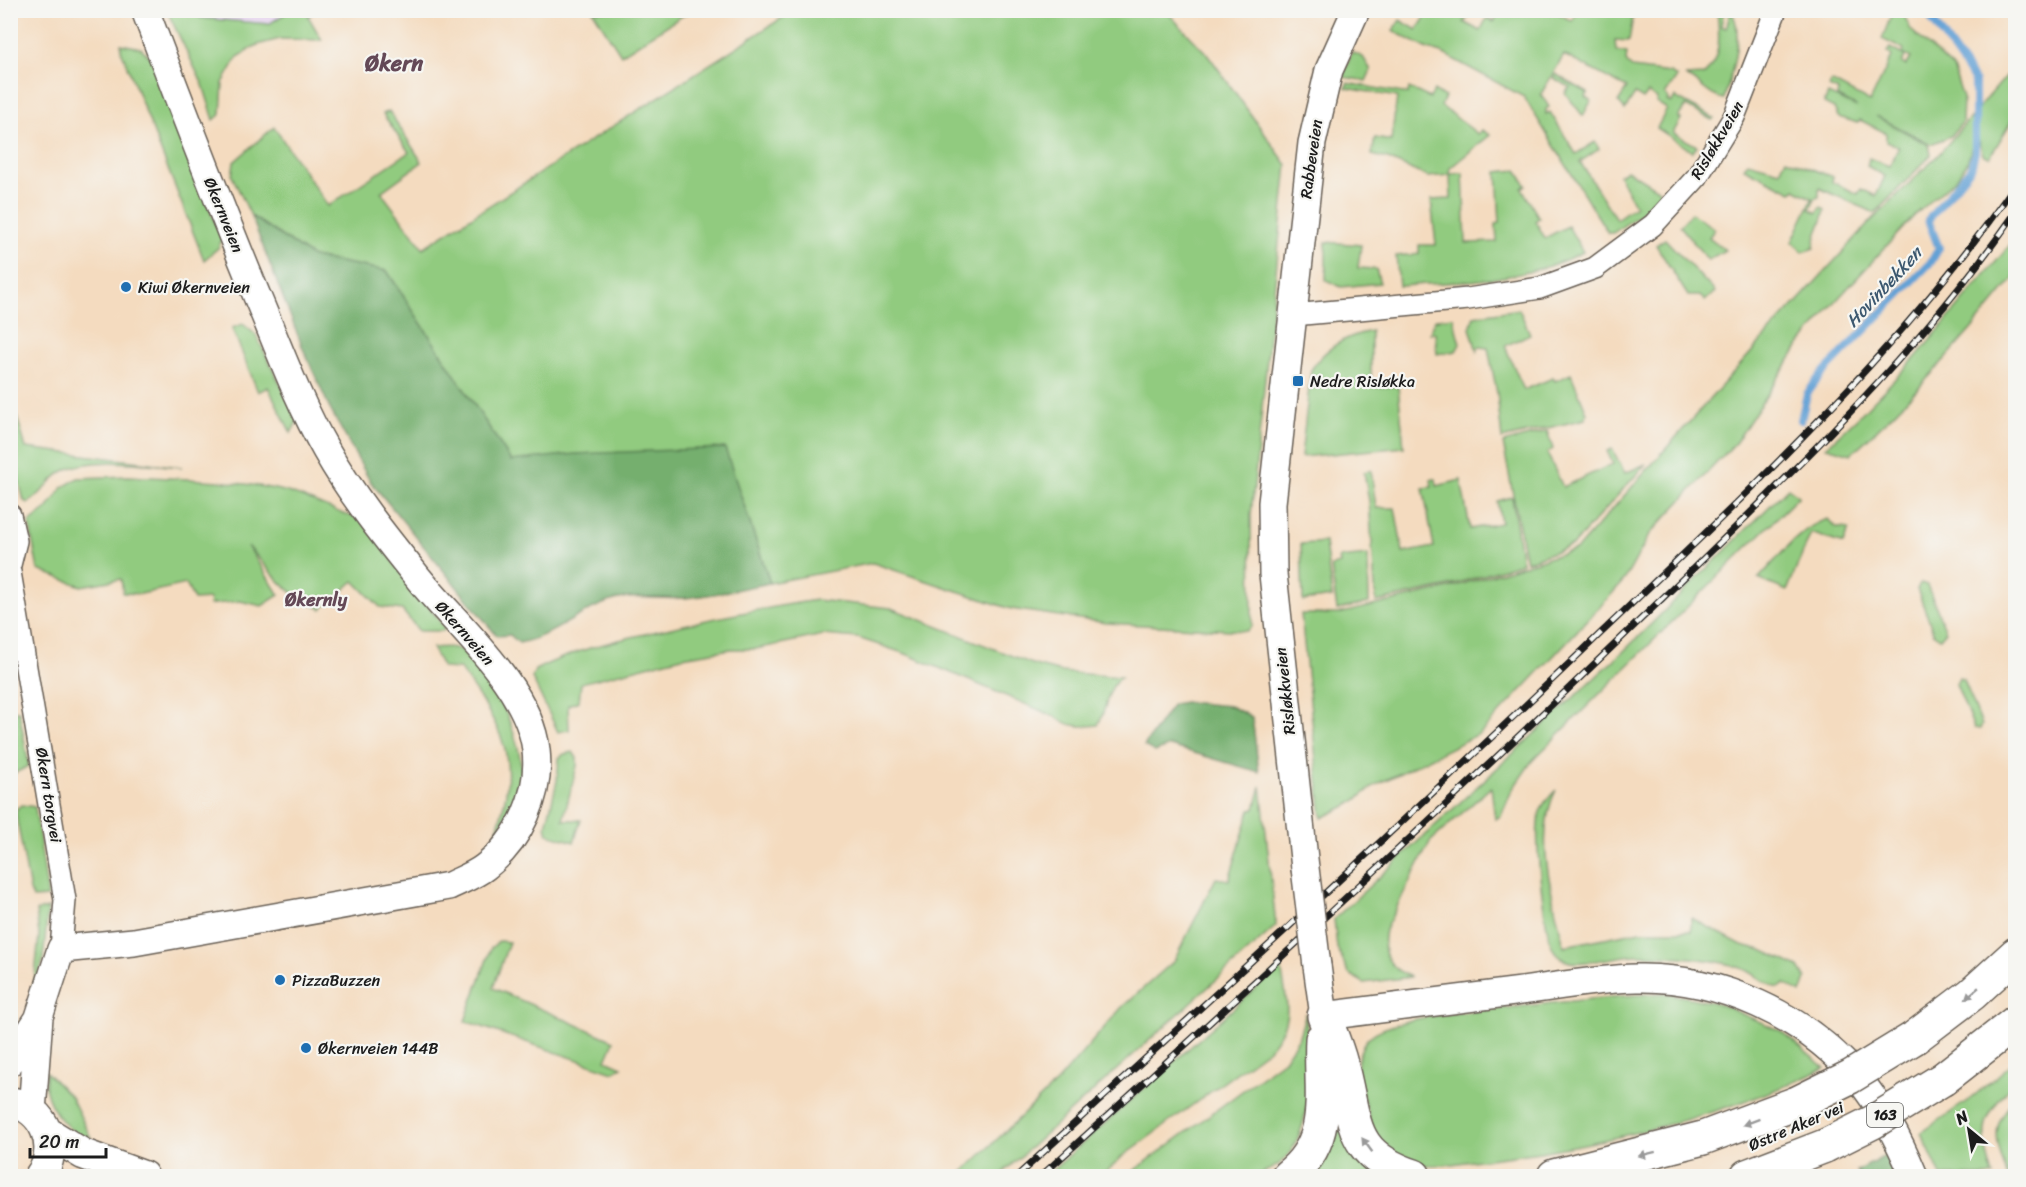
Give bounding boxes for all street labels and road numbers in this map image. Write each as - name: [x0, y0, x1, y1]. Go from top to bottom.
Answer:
- street label: Risløkkveien: [1682, 95, 1752, 185]
- street label: Rabbeveien: [1291, 117, 1331, 200]
- street label: Økernveien: [196, 173, 252, 258]
- street label: Økernveien: [428, 594, 502, 673]
- street label: Risløkkveien: [1266, 646, 1304, 736]
- street label: Økern torgvei: [27, 745, 71, 845]
- street label: Østre Aker vei: [1744, 1093, 1849, 1159]
- road number: 163: [1867, 1103, 1903, 1127]

